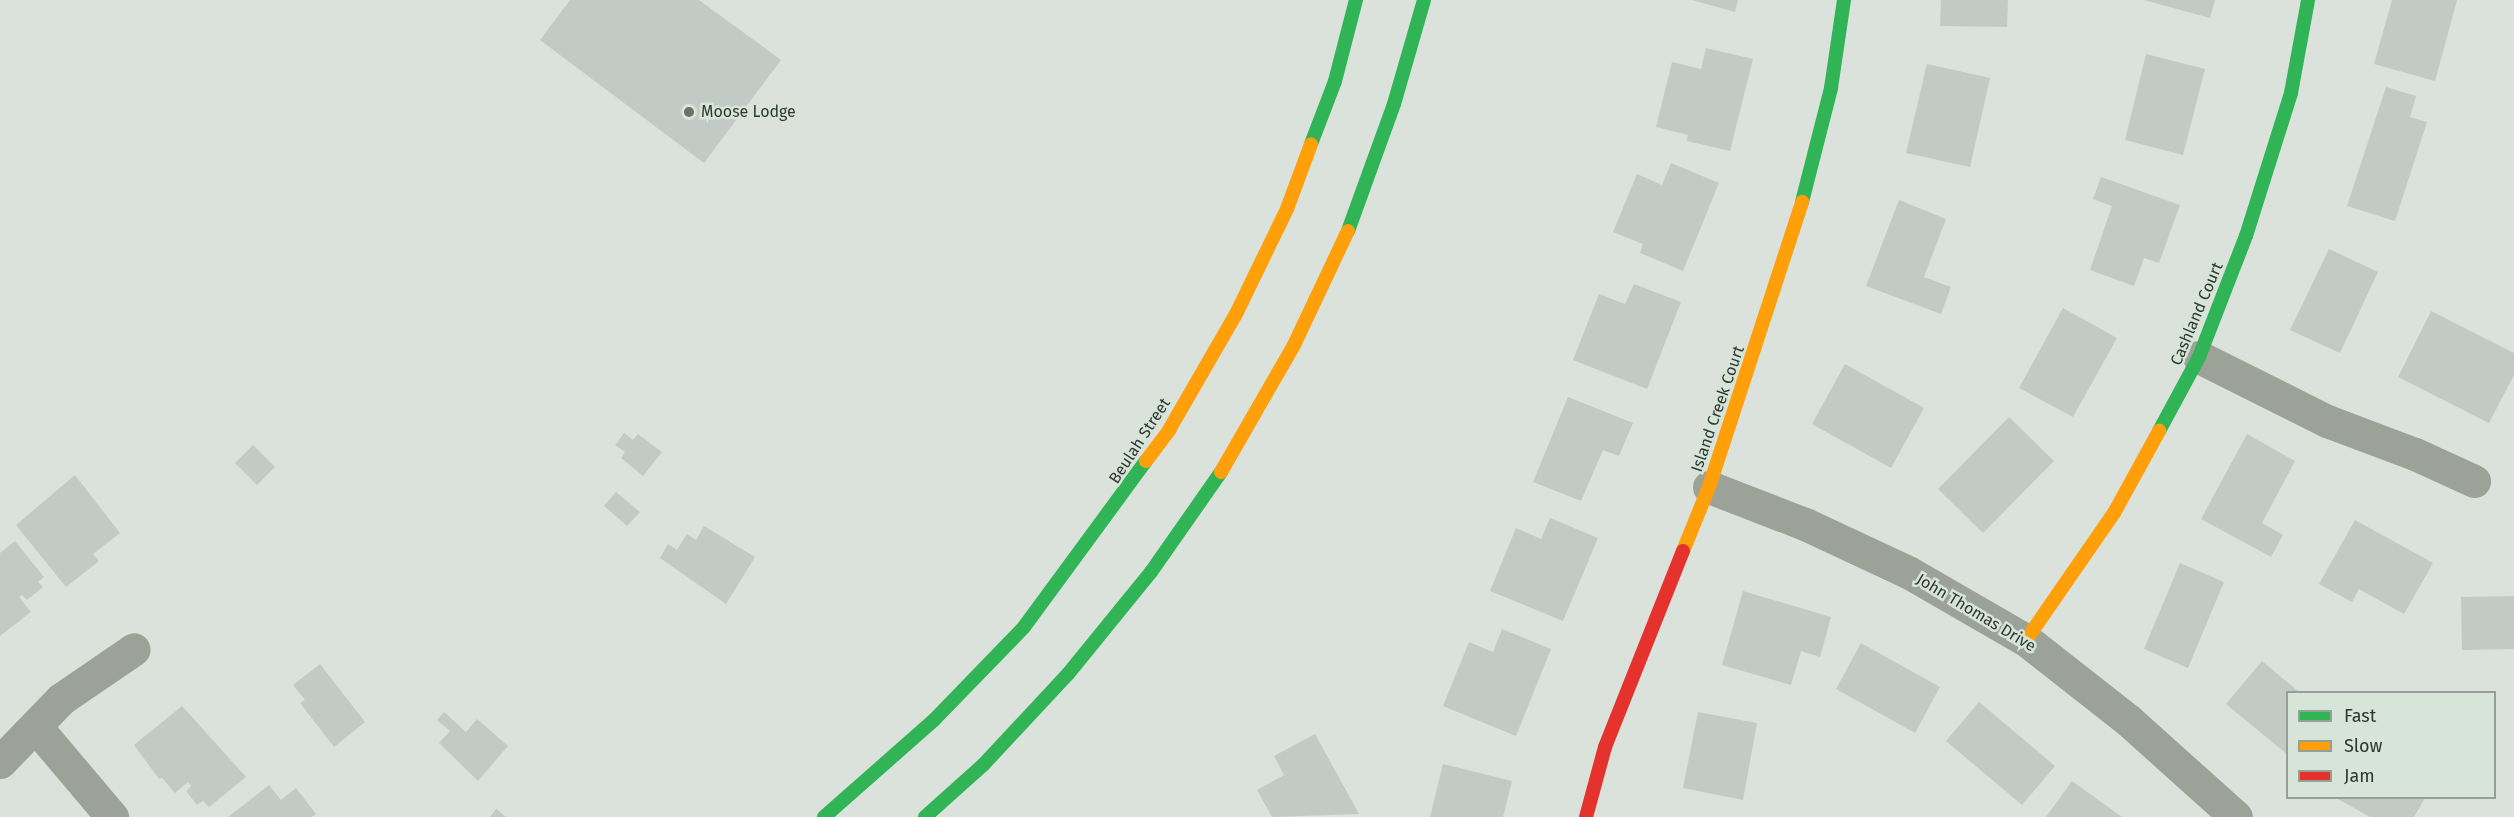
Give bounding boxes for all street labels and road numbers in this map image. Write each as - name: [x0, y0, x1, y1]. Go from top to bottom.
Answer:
- street label: Cashland Court: [2167, 260, 2227, 368]
- street label: Island Creek Court: [1687, 343, 1749, 475]
- street label: Beulah Street: [1105, 395, 1175, 487]
- street label: John Thomas Drive: [1913, 570, 2039, 656]

